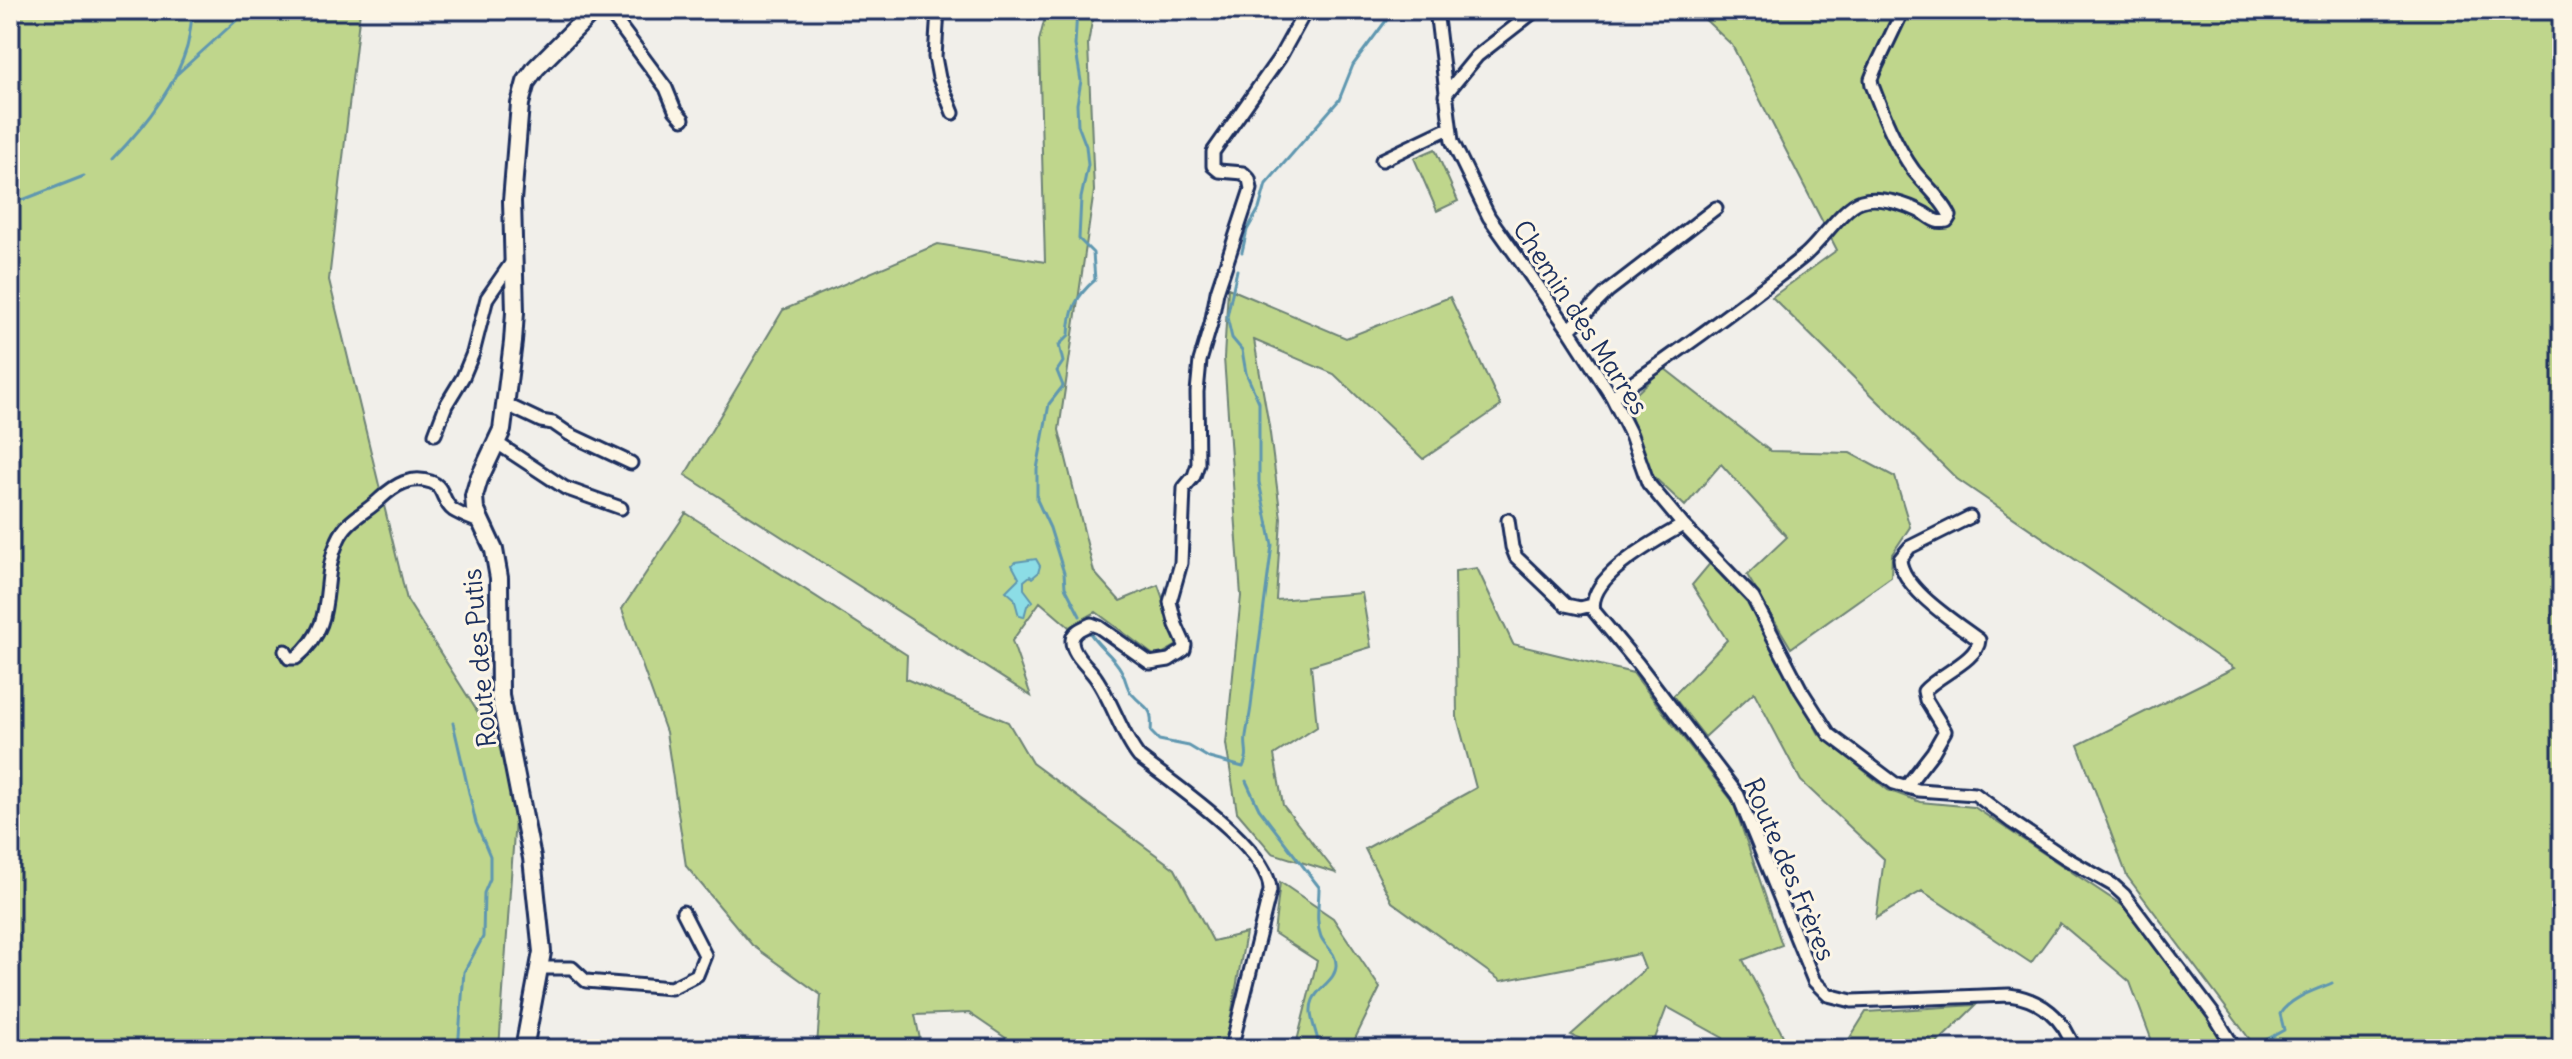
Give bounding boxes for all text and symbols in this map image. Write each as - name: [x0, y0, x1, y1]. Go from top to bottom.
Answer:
- street label: Chemin des Marres: [1506, 214, 1656, 420]
- street label: Route des Putis: [455, 567, 503, 749]
- street label: Route des Frères: [1737, 773, 1843, 965]

